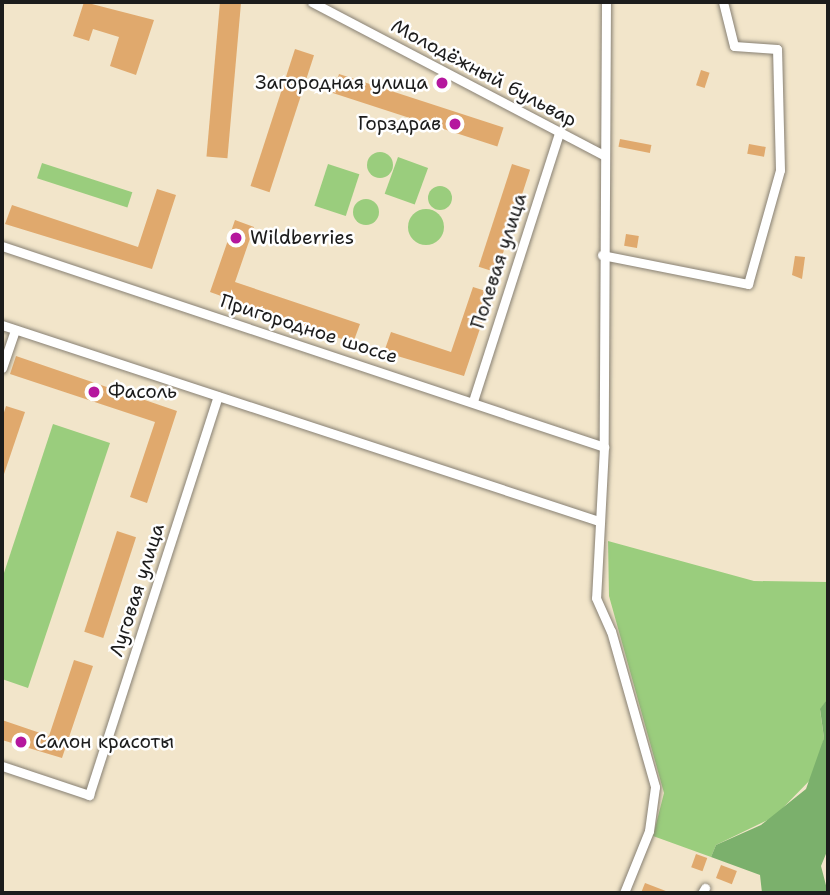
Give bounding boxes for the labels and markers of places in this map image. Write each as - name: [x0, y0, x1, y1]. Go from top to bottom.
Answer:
- place label: Загородная улица: [255, 72, 428, 94]
- marker: Загородная улица: [434, 75, 450, 91]
- place label: Горздрав: [358, 113, 441, 135]
- marker: Горздрав: [447, 116, 463, 132]
- place label: Wildberries: [250, 227, 354, 249]
- marker: Wildberries: [228, 230, 244, 246]
- place label: Фасоль: [108, 381, 177, 403]
- marker: Фасоль: [86, 384, 102, 400]
- place label: Салон красоты: [35, 731, 174, 753]
- marker: Салон красоты: [13, 734, 29, 750]

